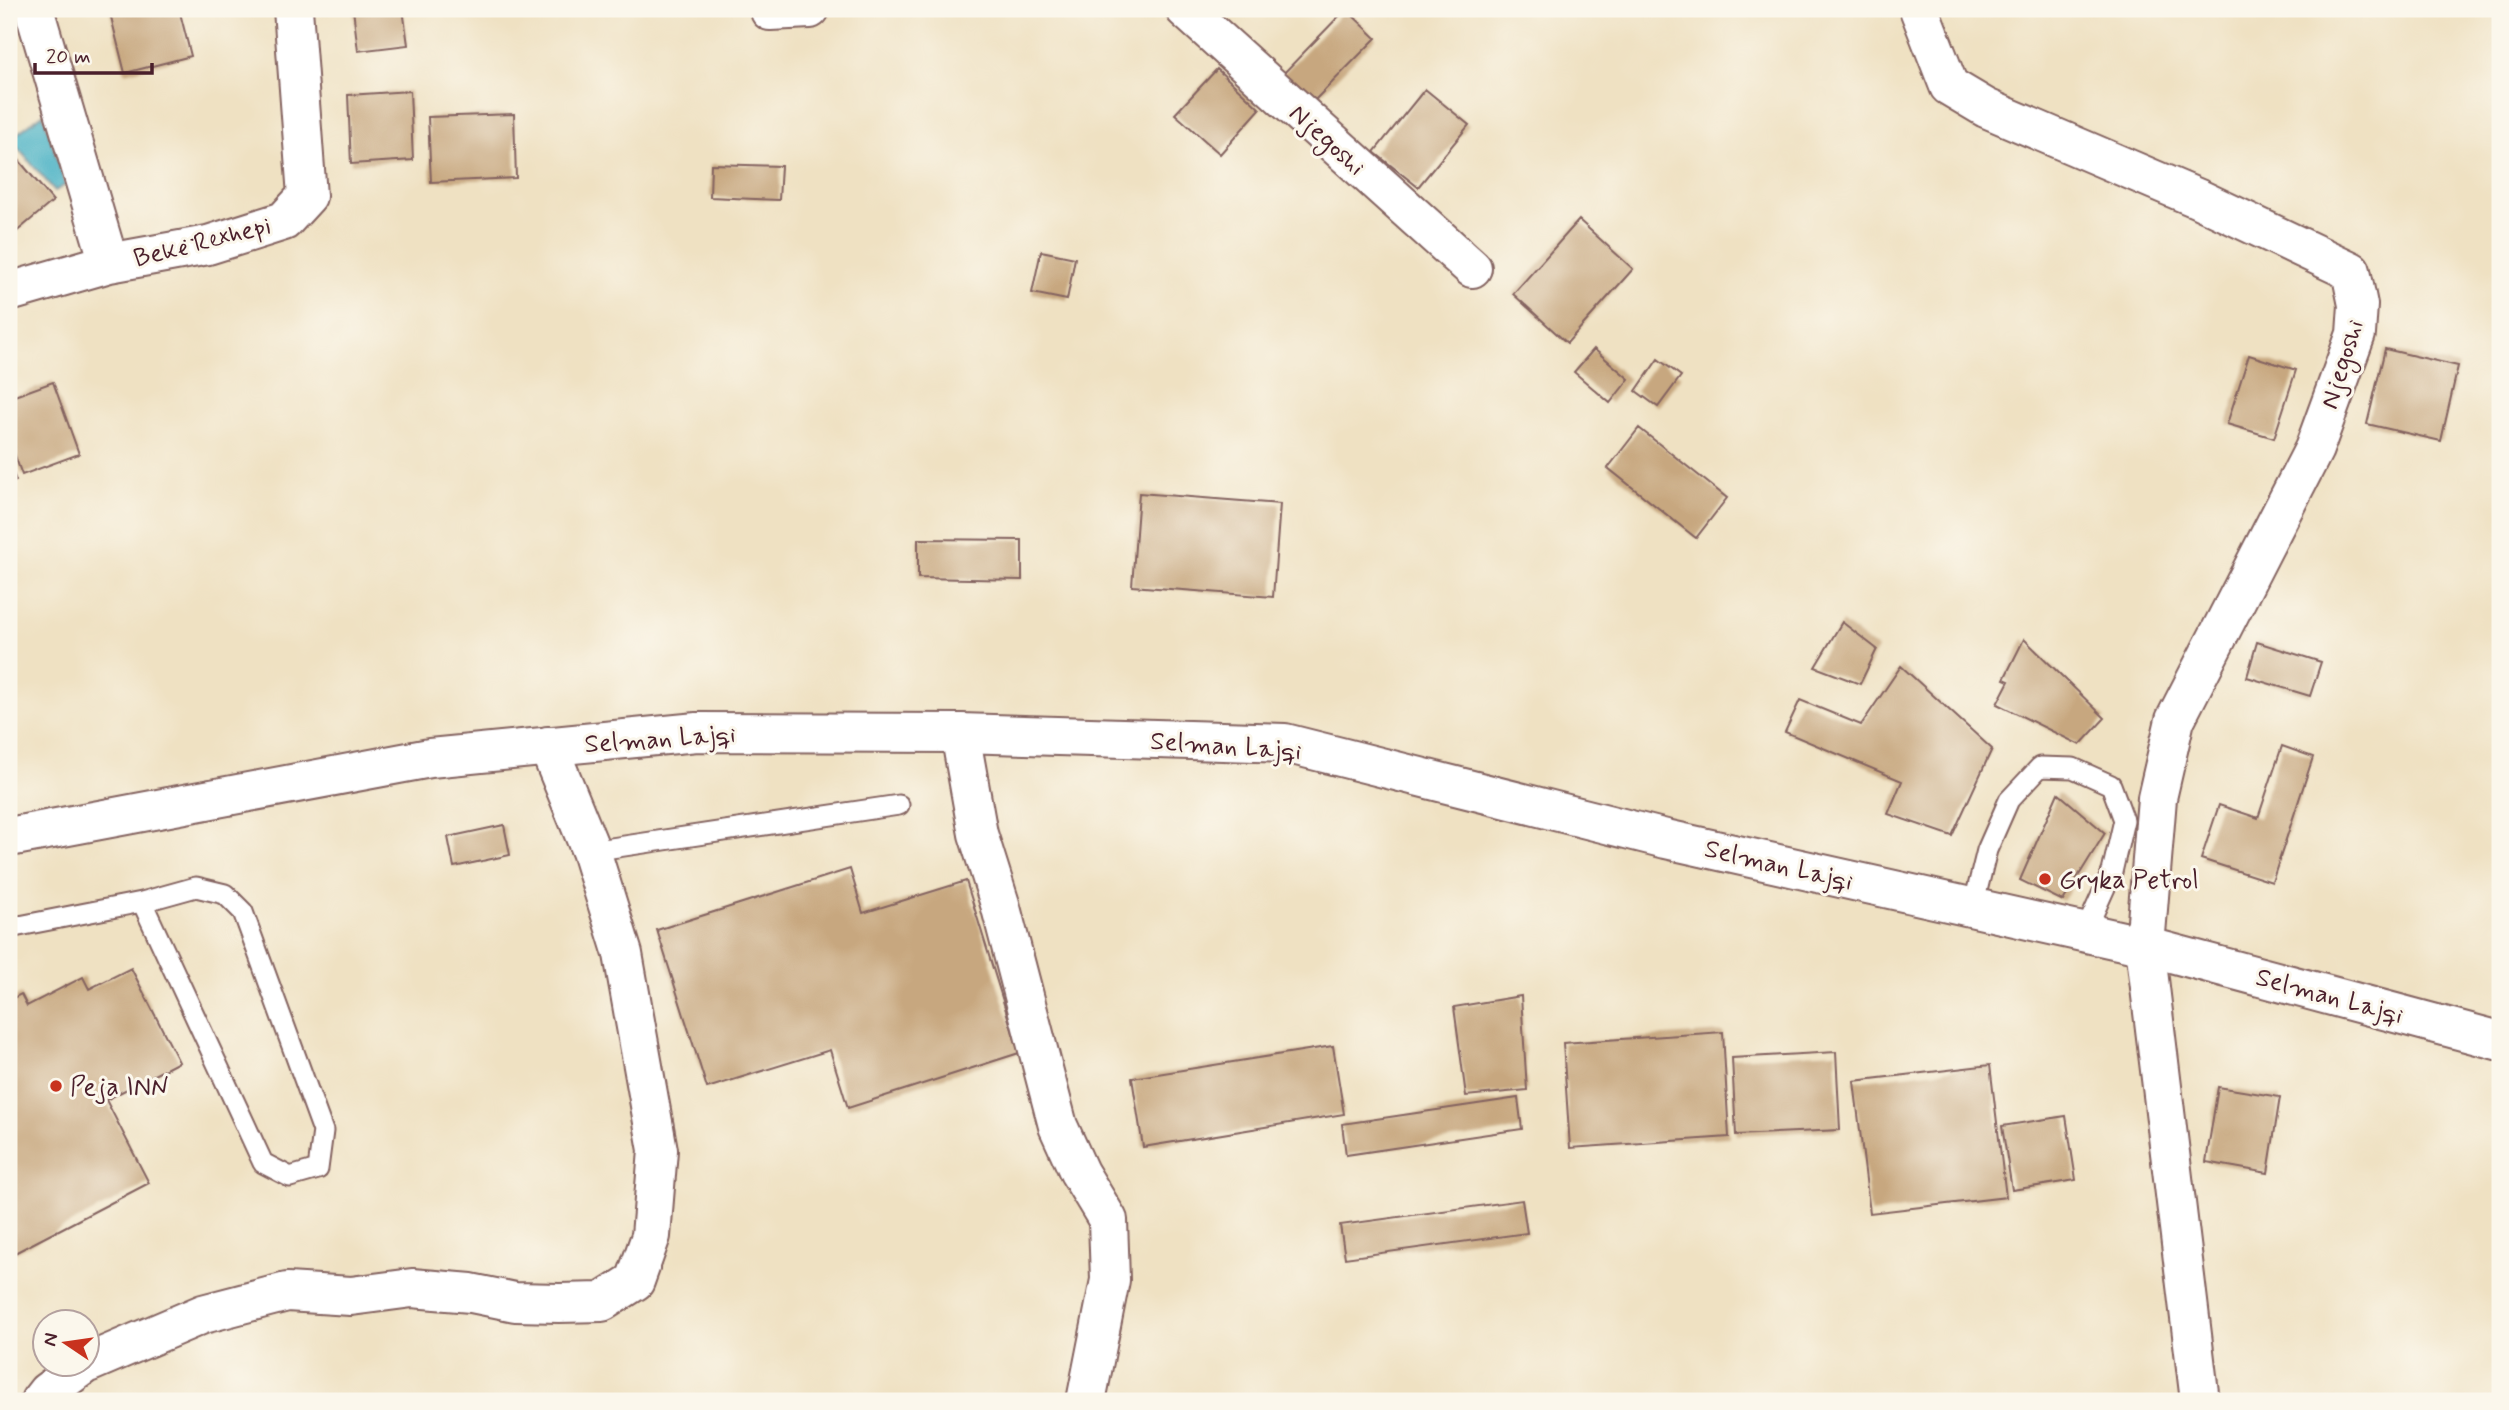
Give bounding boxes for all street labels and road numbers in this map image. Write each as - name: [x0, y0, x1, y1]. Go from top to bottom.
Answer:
- street label: Njegoshi: [1280, 97, 1372, 185]
- street label: Bekë Rexhepi: [130, 209, 275, 276]
- street label: Njegoshi: [2313, 316, 2375, 414]
- street label: Selman Lajqi: [583, 718, 737, 762]
- street label: Selman Lajqi: [1149, 725, 1303, 769]
- street label: Selman Lajqi: [1701, 832, 1856, 900]
- street label: Selman Lajqi: [2252, 961, 2407, 1033]

